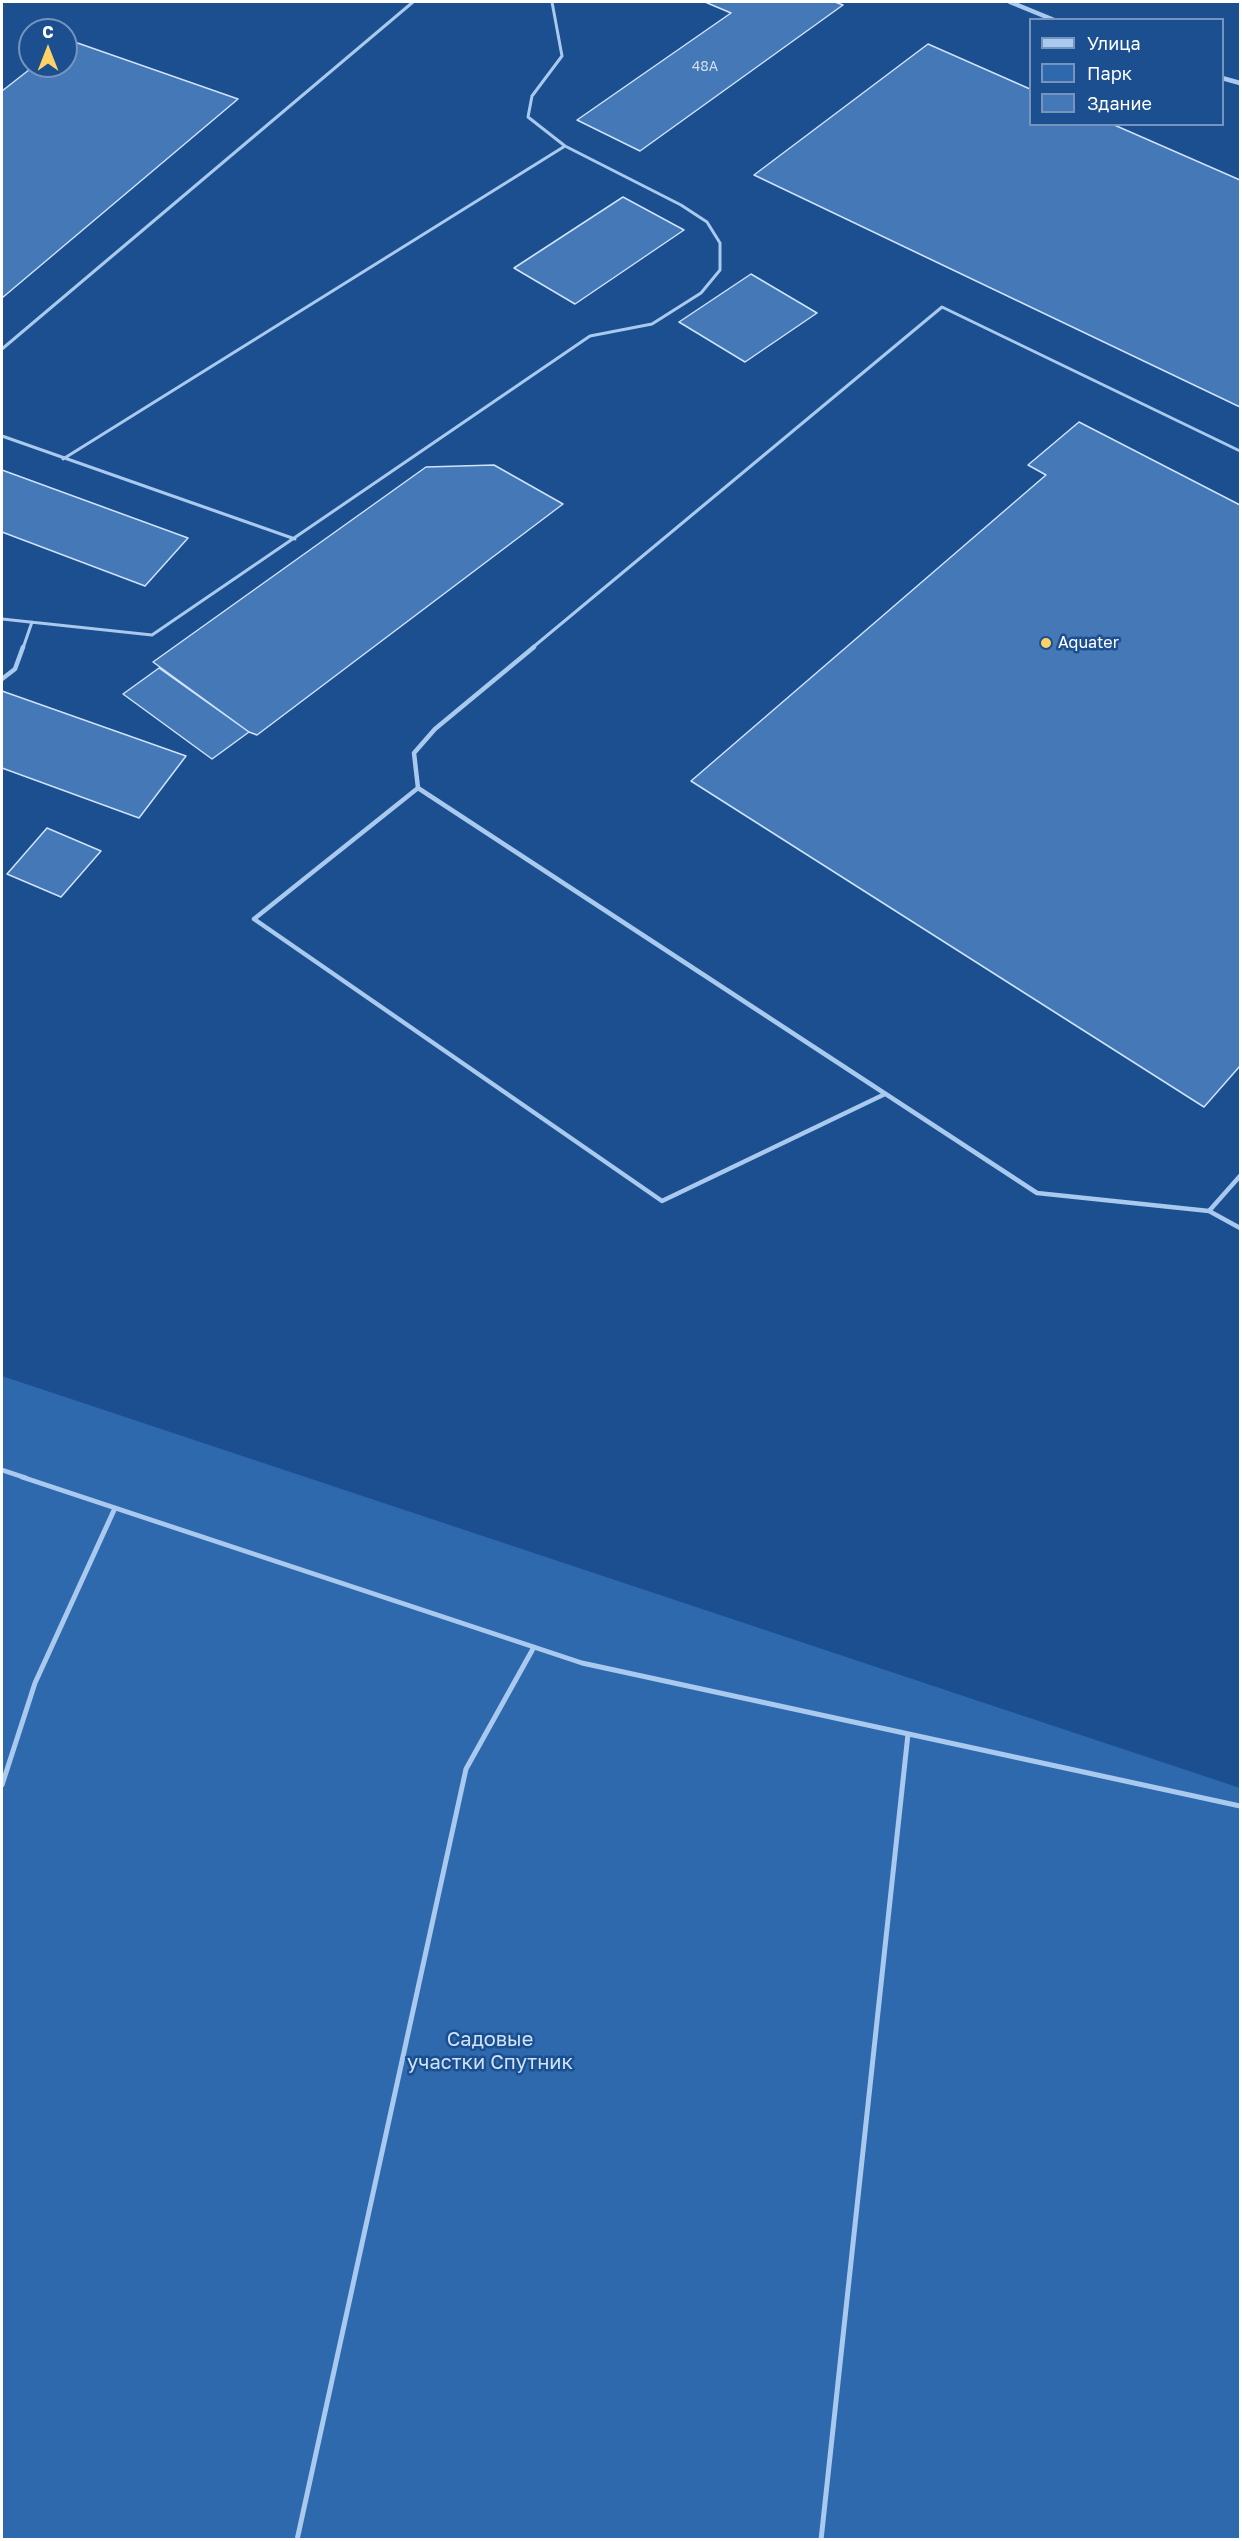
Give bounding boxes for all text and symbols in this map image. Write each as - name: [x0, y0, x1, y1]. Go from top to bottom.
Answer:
- north arrow: [18, 18, 78, 78]
- legend: [1029, 18, 1224, 126]
- text: С: [42, 22, 54, 42]
- text: Улица: [1087, 32, 1141, 54]
- house number: 48А: [692, 59, 718, 75]
- text: Парк: [1087, 62, 1132, 84]
- text: Здание: [1087, 92, 1152, 114]
- place label: Aquater: [1058, 633, 1119, 653]
- marker: Aquater: [1039, 636, 1053, 650]
- park label: Садовые участки Спутник: [407, 2028, 573, 2075]

